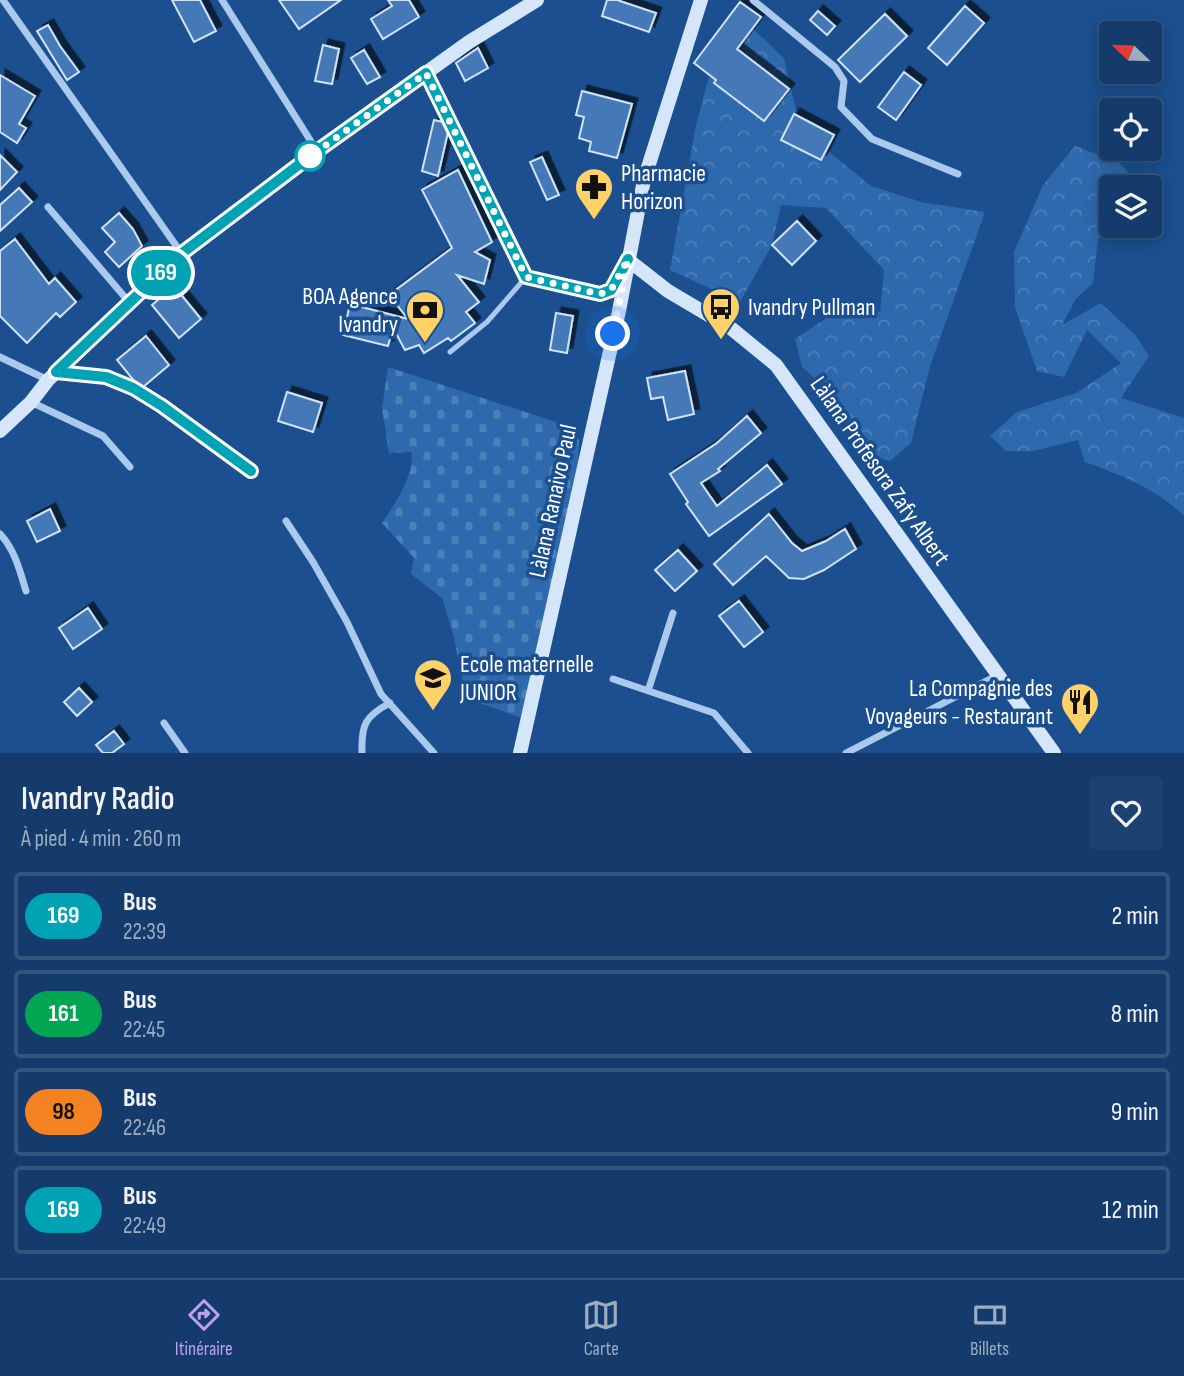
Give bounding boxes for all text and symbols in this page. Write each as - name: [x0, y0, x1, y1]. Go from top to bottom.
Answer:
- north arrow: [1099, 21, 1162, 84]
- map controls: [1099, 21, 1162, 238]
- button: locate: [1099, 98, 1162, 161]
- unlabelled marker: [295, 141, 325, 171]
- place label: Pharmacie Horizon: [621, 159, 706, 216]
- pharmacy icon: Pharmacie Horizon: [573, 166, 615, 221]
- button: layers: [1099, 175, 1162, 238]
- line badge: 169: [121, 250, 201, 296]
- text: 169: [145, 258, 177, 287]
- place label: BOA Agence Ivandry: [302, 282, 398, 339]
- bus stop icon: Ivandry Pullman: [700, 286, 742, 341]
- bank icon: BOA Agence Ivandry: [404, 289, 446, 344]
- place label: Ivandry Pullman: [748, 293, 875, 322]
- your location: [595, 316, 630, 351]
- street label: Làlana Profesora Zafy Albert: [804, 371, 956, 571]
- street label: Làlana Ranaivo Paul: [523, 422, 583, 580]
- place label: Ecole maternelle JUNIOR: [459, 650, 594, 707]
- school or university icon: Ecole maternelle JUNIOR: [412, 657, 454, 712]
- place label: La Compagnie des Voyageurs - Restaurant: [865, 674, 1053, 731]
- restaurant icon: La Compagnie des Voyageurs - Restaurant: [1059, 681, 1101, 736]
- button: heart: [1089, 776, 1163, 850]
- text: Ivandry Radio: [21, 779, 175, 819]
- text: À pied · 4 min · 260 m: [21, 825, 181, 853]
- text: Bus: [123, 887, 157, 918]
- text: 169: [47, 901, 80, 930]
- text: 2 min: [1111, 901, 1159, 932]
- text: 22:39: [123, 918, 166, 946]
- text: Bus: [123, 985, 157, 1016]
- text: 161: [48, 999, 79, 1028]
- text: 8 min: [1111, 999, 1159, 1030]
- text: 22:45: [123, 1016, 165, 1044]
- text: Bus: [123, 1083, 157, 1114]
- text: 98: [52, 1097, 75, 1126]
- text: 9 min: [1111, 1097, 1159, 1128]
- text: 22:46: [123, 1114, 166, 1142]
- text: Bus: [123, 1181, 157, 1212]
- text: 169: [47, 1195, 80, 1224]
- text: 12 min: [1102, 1195, 1159, 1226]
- text: 22:49: [123, 1212, 166, 1240]
- tab: Itinéraire: [175, 1296, 233, 1361]
- tab: Carte: [582, 1296, 620, 1361]
- tab: Billets: [970, 1296, 1009, 1361]

